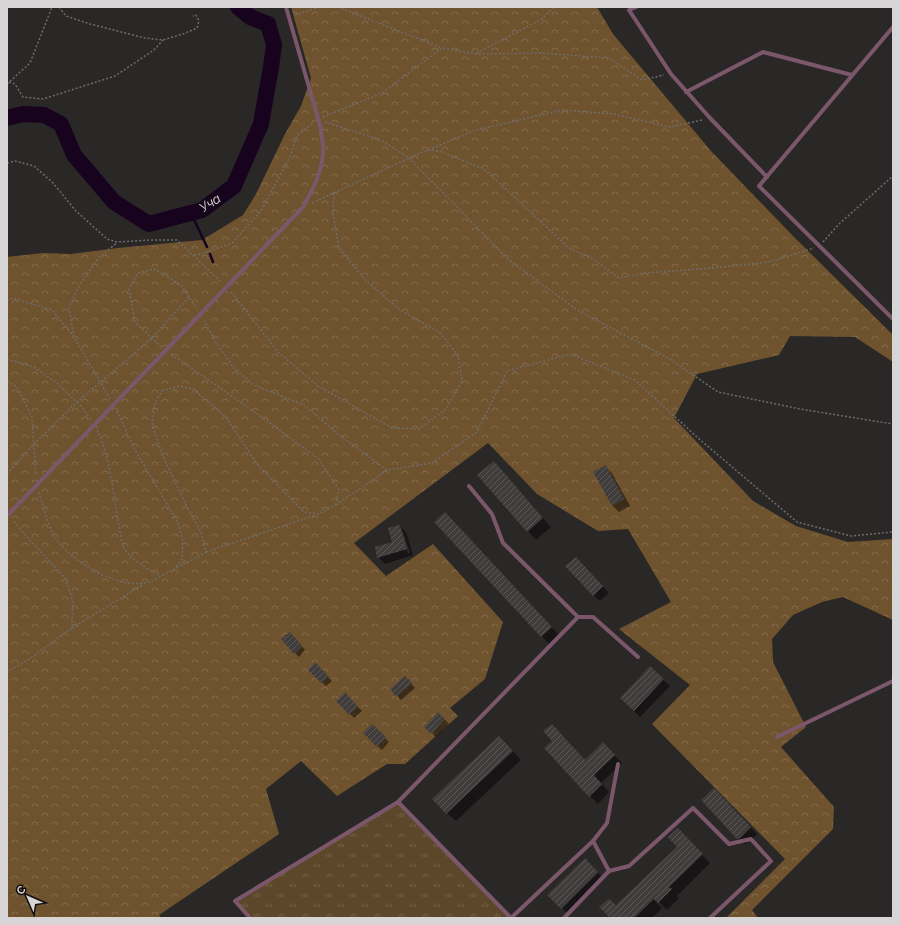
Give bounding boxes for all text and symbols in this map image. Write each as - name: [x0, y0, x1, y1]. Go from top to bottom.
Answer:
- water label: Уча: [197, 191, 224, 215]
- north arrow: [8, 877, 48, 917]
- text: С: [14, 883, 29, 898]

